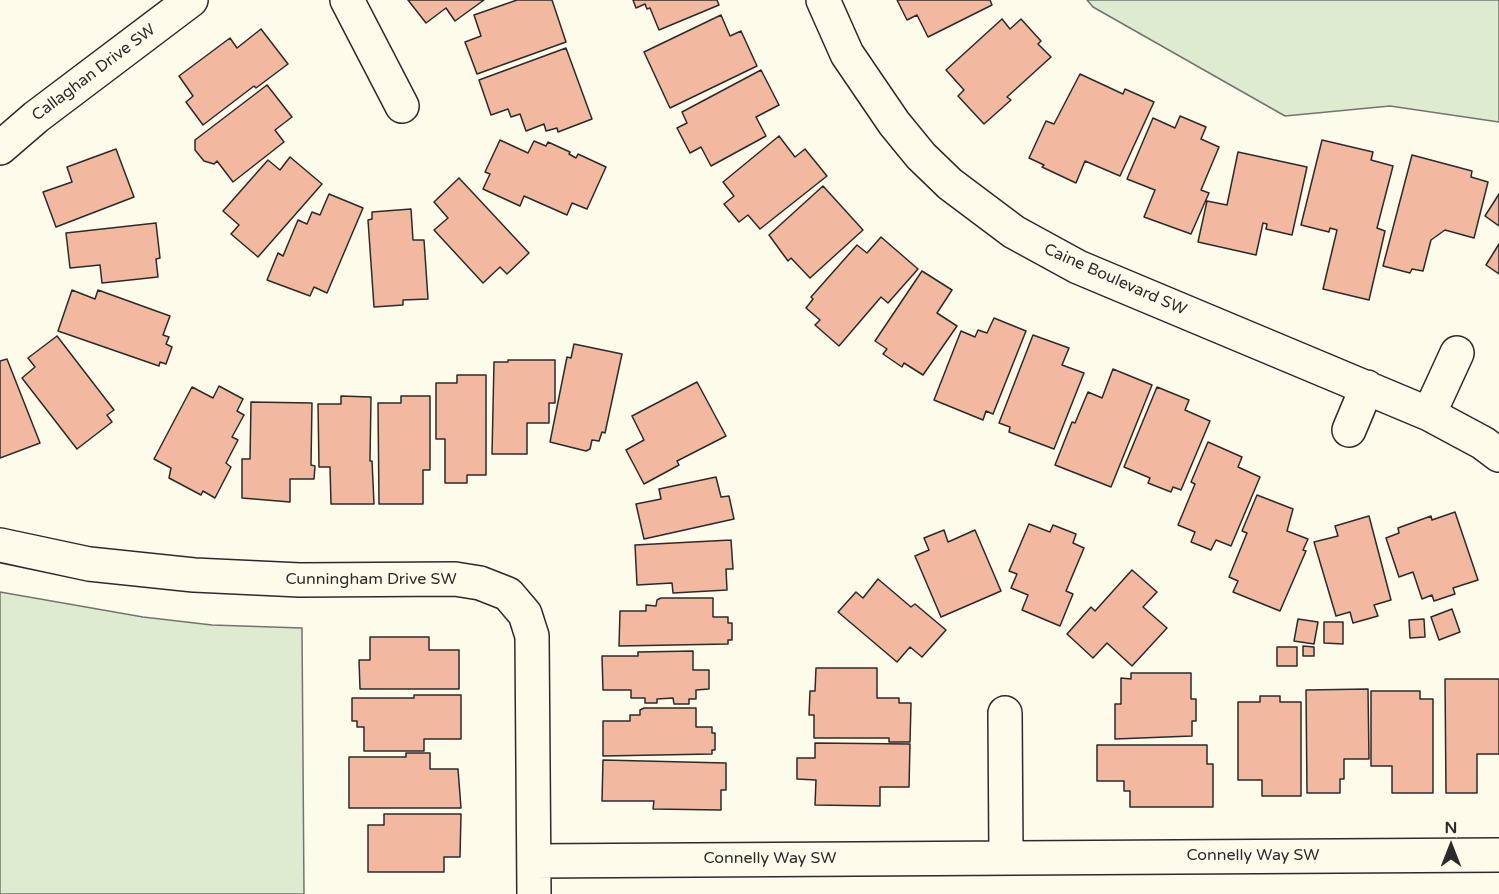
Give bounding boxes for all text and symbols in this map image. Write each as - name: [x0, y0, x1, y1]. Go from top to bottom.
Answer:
- street label: Callaghan Drive SW: [29, 20, 159, 126]
- street label: Caine Boulevard SW: [1041, 240, 1189, 320]
- street label: Cunningham Drive SW: [285, 570, 457, 590]
- north arrow: [1421, 816, 1481, 876]
- text: N: [1445, 818, 1457, 838]
- street label: Connelly Way SW: [1186, 846, 1320, 866]
- street label: Connelly Way SW: [703, 849, 837, 869]

